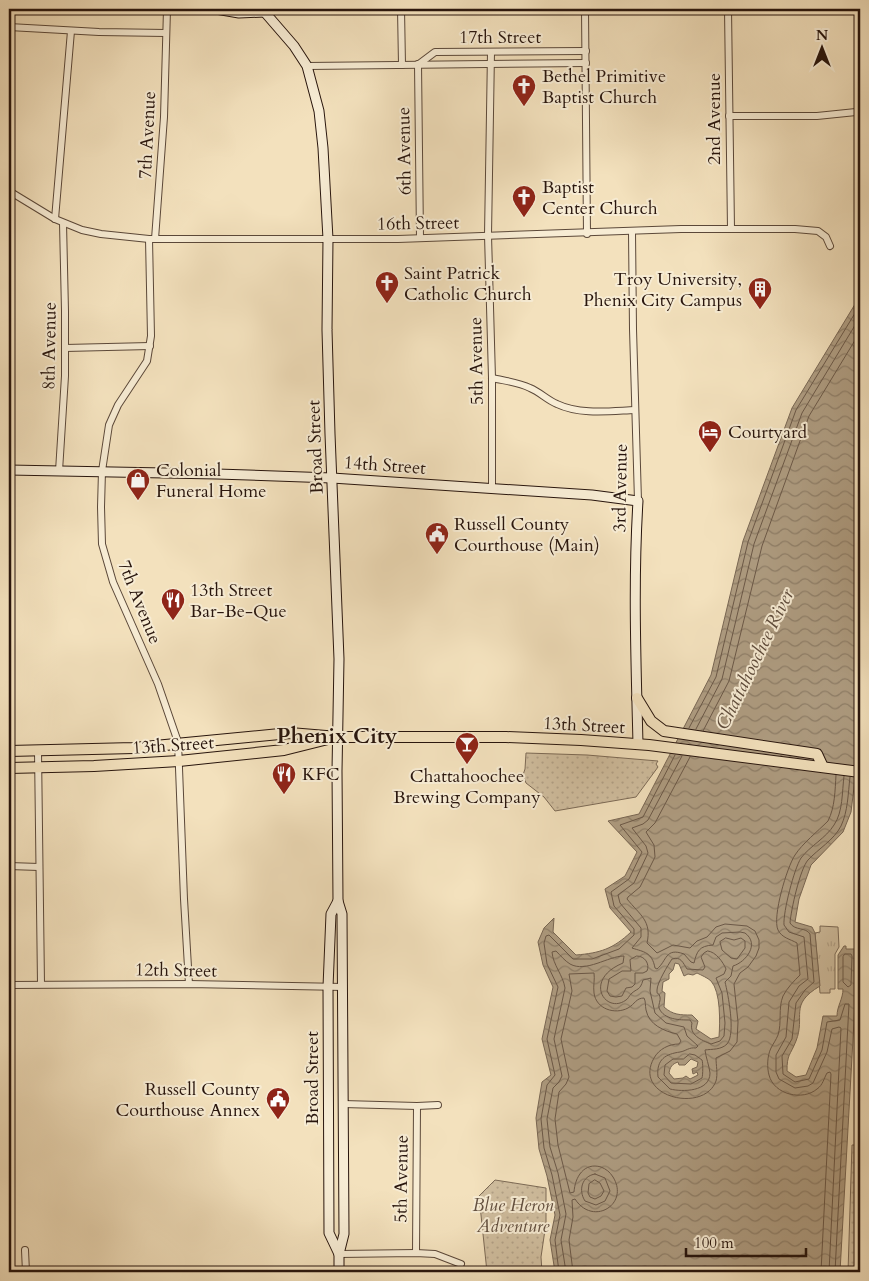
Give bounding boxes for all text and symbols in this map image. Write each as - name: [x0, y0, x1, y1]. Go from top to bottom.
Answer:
- north arrow: [796, 22, 846, 72]
- street label: 17th Street: [459, 25, 541, 50]
- text: N: [816, 26, 828, 45]
- place label: Bethel Primitive Baptist Church: [542, 64, 666, 110]
- church icon: Bethel Primitive Baptist Church: [511, 73, 537, 107]
- street label: 2nd Avenue: [702, 73, 727, 165]
- street label: 7th Avenue: [133, 90, 162, 180]
- street label: 6th Avenue: [391, 107, 418, 195]
- place label: Baptist Center Church: [542, 175, 658, 221]
- church icon: Baptist Center Church: [511, 184, 537, 218]
- street label: 16th Street: [377, 210, 460, 237]
- place label: Saint Patrick Catholic Church: [404, 261, 532, 307]
- place label: Troy University, Phenix City Campus: [583, 267, 742, 313]
- church icon: Saint Patrick Catholic Church: [374, 270, 400, 304]
- building icon: Troy University, Phenix City Campus: [747, 276, 773, 310]
- street label: 8th Avenue: [36, 302, 63, 390]
- street label: 5th Avenue: [463, 317, 490, 405]
- street label: Broad Street: [301, 399, 330, 494]
- hotel icon: Courtyard: [697, 419, 723, 453]
- place label: Courtyard: [728, 420, 807, 445]
- street label: 3rd Avenue: [607, 444, 634, 533]
- street label: 14th Street: [343, 450, 427, 481]
- place label: Colonial Funeral Home: [156, 458, 266, 504]
- shop icon: Colonial Funeral Home: [125, 467, 151, 501]
- place label: Russell County Courthouse (Main): [454, 512, 600, 558]
- public building icon: Russell County Courthouse (Main): [424, 521, 450, 555]
- street label: 7th Avenue: [111, 557, 168, 648]
- place label: 13th Street Bar-Be-Que: [190, 578, 287, 624]
- water label: Chattahoochee River: [710, 584, 801, 734]
- restaurant icon: 13th Street Bar-Be-Que: [160, 587, 186, 621]
- street label: 13th Street: [542, 711, 626, 740]
- district label: Phenix City: [277, 721, 398, 751]
- street label: 13th Street: [131, 730, 215, 761]
- bar icon: Chattahoochee Brewing Company: [454, 731, 480, 765]
- restaurant icon: KFC: [271, 761, 297, 795]
- place label: KFC: [302, 762, 340, 787]
- place label: Chattahoochee Brewing Company: [393, 764, 541, 810]
- street label: 12th Street: [135, 957, 218, 984]
- street label: Broad Street: [300, 1031, 325, 1125]
- place label: Russell County Courthouse Annex: [115, 1077, 260, 1123]
- public building icon: Russell County Courthouse Annex: [265, 1086, 291, 1120]
- street label: 5th Avenue: [388, 1135, 415, 1223]
- park label: Blue Heron Adventure: [472, 1193, 554, 1239]
- scale bar: [686, 1226, 806, 1258]
- text: 100 m: [694, 1233, 734, 1253]

